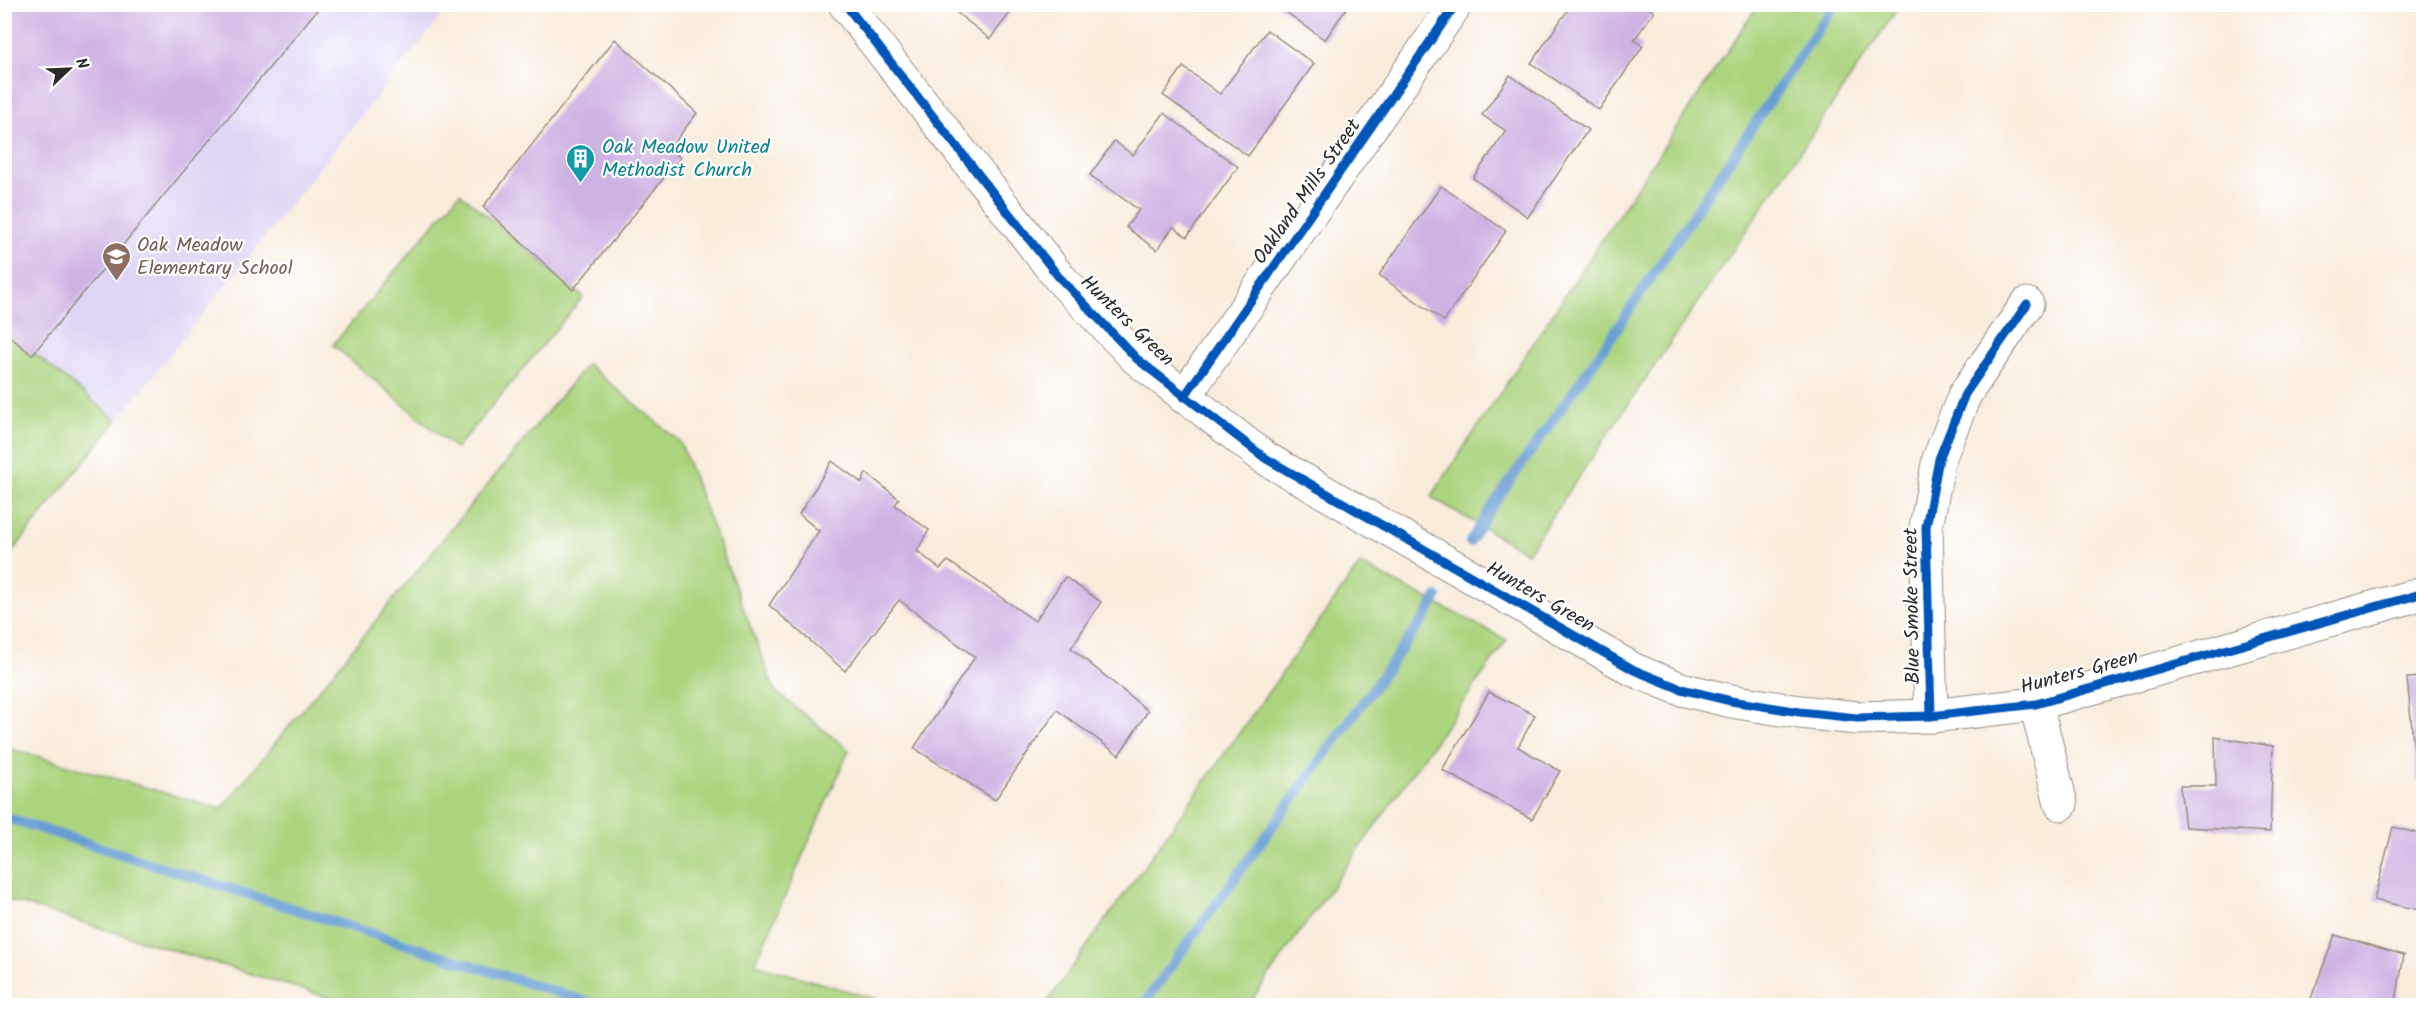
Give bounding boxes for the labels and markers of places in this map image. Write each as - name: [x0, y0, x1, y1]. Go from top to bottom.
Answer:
- place label: Oak Meadow United Methodist Church: [602, 132, 771, 187]
- building icon: Oak Meadow United Methodist Church: [565, 142, 597, 184]
- place label: Oak Meadow Elementary School: [137, 230, 293, 285]
- school or university icon: Oak Meadow Elementary School: [100, 240, 132, 282]

